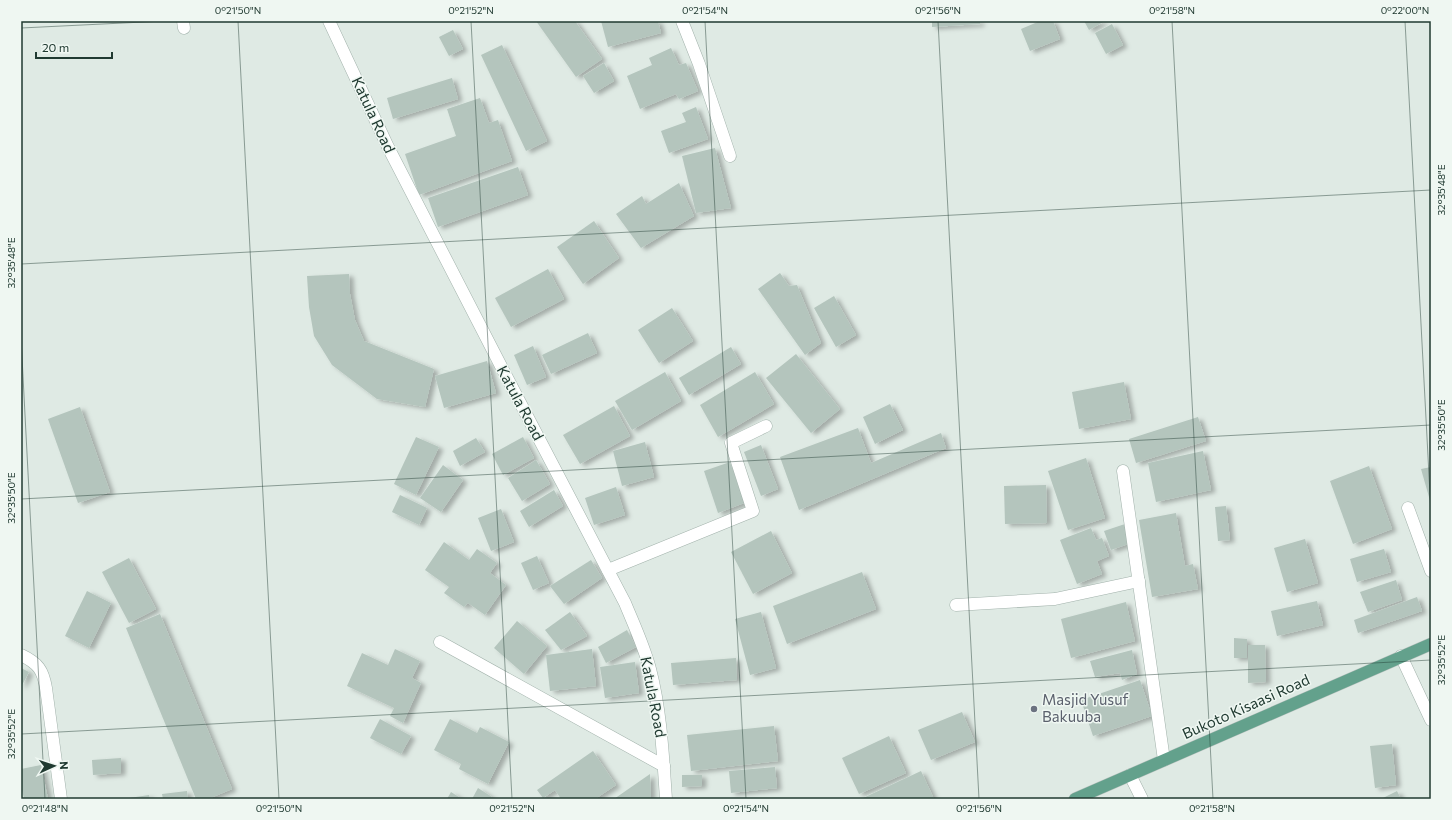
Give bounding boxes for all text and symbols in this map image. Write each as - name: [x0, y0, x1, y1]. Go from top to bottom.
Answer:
- text: 0°21'50"N: [215, 4, 261, 16]
- text: 0°21'52"N: [448, 4, 494, 16]
- text: 0°21'54"N: [682, 4, 728, 16]
- text: 0°21'56"N: [915, 4, 961, 16]
- text: 0°21'58"N: [1149, 4, 1195, 16]
- text: 0°22'00"N: [1381, 4, 1429, 16]
- scale bar: [36, 34, 112, 60]
- text: 20 m: [42, 40, 69, 54]
- street label: Katula Road: [348, 74, 399, 156]
- text: 32°35'48"E: [1435, 164, 1447, 216]
- text: 32°35'48"E: [5, 237, 17, 289]
- street label: Katula Road: [494, 362, 548, 443]
- text: 32°35'50"E: [1435, 399, 1447, 451]
- text: 32°35'50"E: [5, 472, 17, 524]
- text: 32°35'52"E: [1435, 635, 1447, 685]
- street label: Katula Road: [637, 655, 671, 739]
- street label: Bukoto Kisaasi Road: [1179, 670, 1312, 742]
- place label: Masjid Yusuf Bakuuba: [1042, 690, 1129, 725]
- marker: Masjid Yusuf Bakuuba: [1029, 704, 1039, 714]
- text: 32°35'52"E: [5, 709, 17, 759]
- north arrow: [34, 746, 74, 786]
- text: N: [58, 761, 71, 770]
- text: 0°21'48"N: [22, 802, 68, 814]
- text: 0°21'50"N: [256, 802, 302, 814]
- text: 0°21'52"N: [489, 802, 535, 814]
- text: 0°21'54"N: [723, 802, 769, 814]
- text: 0°21'56"N: [956, 802, 1002, 814]
- text: 0°21'58"N: [1189, 802, 1235, 814]

